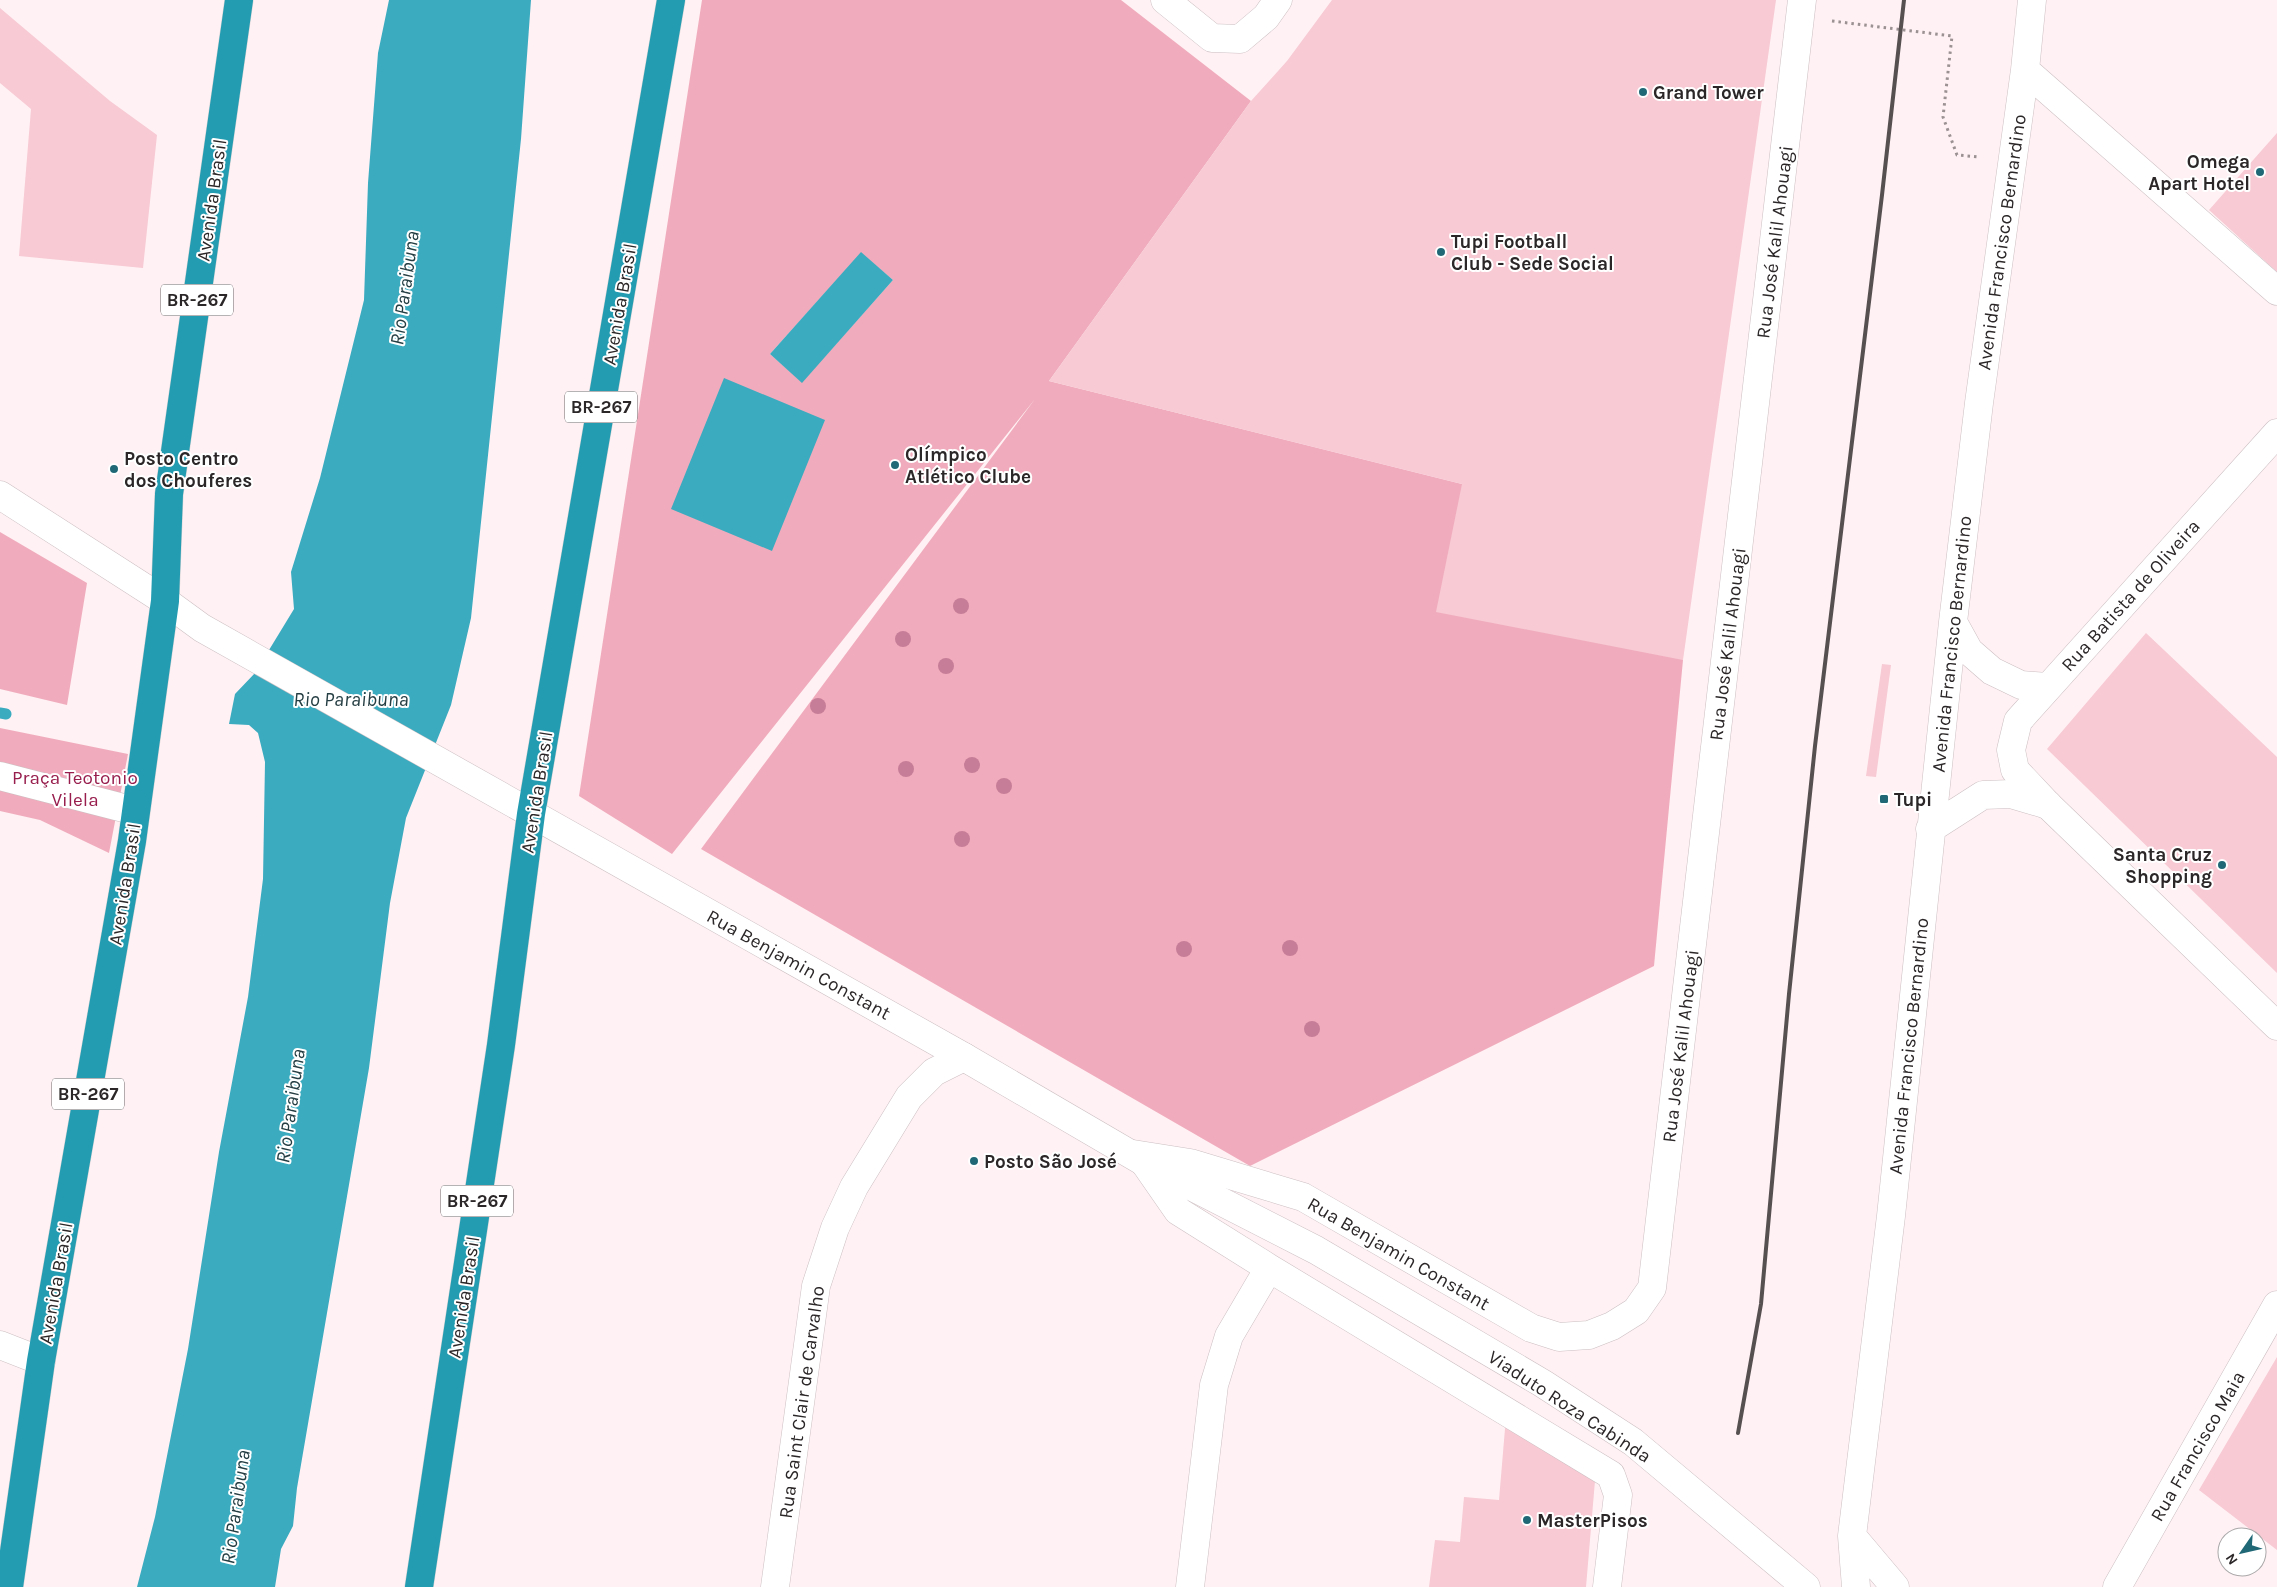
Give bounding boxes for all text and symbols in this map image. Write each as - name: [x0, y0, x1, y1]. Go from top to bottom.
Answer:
- place label: Grand Tower: [1653, 82, 1764, 104]
- marker: Grand Tower: [1637, 86, 1649, 98]
- street label: Avenida Francisco Bernardino: [1973, 113, 2031, 371]
- street label: Avenida Brasil: [193, 138, 231, 263]
- street label: Rua José Kalil Ahouagi: [1752, 144, 1798, 340]
- place label: Omega Apart Hotel: [2148, 151, 2250, 195]
- marker: Omega Apart Hotel: [2254, 166, 2266, 178]
- water label: Rio Paraibuna: [385, 229, 424, 347]
- place label: Tupi Football Club - Sede Social: [1451, 231, 1614, 275]
- street label: Avenida Brasil: [598, 242, 642, 367]
- marker: Tupi Football Club - Sede Social: [1435, 246, 1447, 258]
- road number: BR-267: [161, 284, 233, 316]
- road number: BR-267: [565, 392, 637, 422]
- place label: Olímpico Atlético Clube: [905, 444, 1031, 488]
- place label: Posto Centro dos Chouferes: [124, 448, 252, 492]
- marker: Olímpico Atlético Clube: [889, 459, 901, 471]
- marker: Posto Centro dos Chouferes: [108, 463, 120, 475]
- street label: Avenida Francisco Bernardino: [1928, 515, 1976, 774]
- street label: Rua Batista de Oliveira: [2057, 515, 2205, 676]
- street label: Rua José Kalil Ahouagi: [1705, 546, 1751, 742]
- water label: Rio Paraibuna: [293, 688, 409, 711]
- street label: Avenida Brasil: [516, 730, 557, 855]
- park label: Praça Teotonio Vilela: [12, 767, 138, 811]
- place label: Tupi: [1894, 789, 1932, 811]
- marker: Tupi: [1878, 793, 1890, 805]
- street label: Avenida Brasil: [104, 822, 145, 947]
- place label: Santa Cruz Shopping: [2113, 844, 2212, 888]
- marker: Santa Cruz Shopping: [2216, 859, 2228, 871]
- street label: Rua Benjamin Constant: [703, 905, 894, 1025]
- street label: Avenida Francisco Bernardino: [1885, 917, 1933, 1176]
- street label: Rua José Kalil Ahouagi: [1658, 948, 1704, 1144]
- water label: Rio Paraibuna: [271, 1047, 310, 1165]
- road number: BR-267: [52, 1078, 124, 1110]
- place label: Posto São José: [984, 1151, 1117, 1173]
- marker: Posto São José: [968, 1155, 980, 1167]
- road number: BR-267: [441, 1186, 513, 1216]
- street label: Rua Benjamin Constant: [1304, 1193, 1493, 1315]
- street label: Avenida Brasil: [34, 1221, 78, 1346]
- street label: Avenida Brasil: [443, 1235, 484, 1360]
- street label: Rua Saint Clair de Carvalho: [775, 1284, 829, 1520]
- street label: Viaduto Roza Cabinda: [1484, 1346, 1655, 1468]
- street label: Rua Francisco Maia: [2146, 1368, 2250, 1525]
- water label: Rio Paraibuna: [216, 1448, 255, 1566]
- place label: MasterPisos: [1537, 1510, 1648, 1532]
- marker: MasterPisos: [1521, 1514, 1533, 1526]
- north arrow: [2217, 1527, 2267, 1577]
- text: N: [2222, 1550, 2241, 1568]

